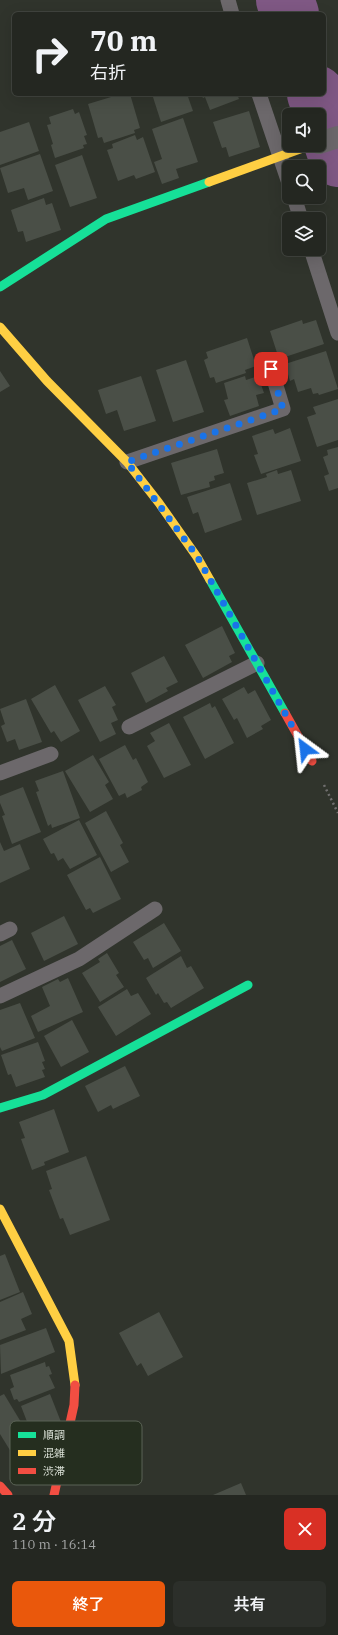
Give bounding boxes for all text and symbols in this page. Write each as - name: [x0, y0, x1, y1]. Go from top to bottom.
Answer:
- text: 70 m: [90, 22, 157, 59]
- icon: right: [24, 28, 76, 80]
- text: 右折: [90, 61, 126, 84]
- map controls: [282, 108, 326, 256]
- button: sound: [282, 108, 326, 152]
- button: search: [282, 160, 326, 204]
- button: layers: [282, 212, 326, 256]
- pin: [254, 352, 288, 386]
- icon: arrive: [260, 358, 282, 380]
- position arrow: [284, 728, 326, 770]
- legend: [10, 1421, 142, 1485]
- text: 順調: [43, 1428, 65, 1442]
- text: 混雑: [43, 1446, 65, 1460]
- text: 渋滞: [43, 1464, 65, 1478]
- text: 2 分: [12, 1505, 56, 1537]
- button: close: [284, 1508, 326, 1550]
- text: 110 m · 16:14: [12, 1536, 96, 1553]
- button: 終了: [12, 1581, 165, 1627]
- button: 共有: [173, 1581, 326, 1627]

